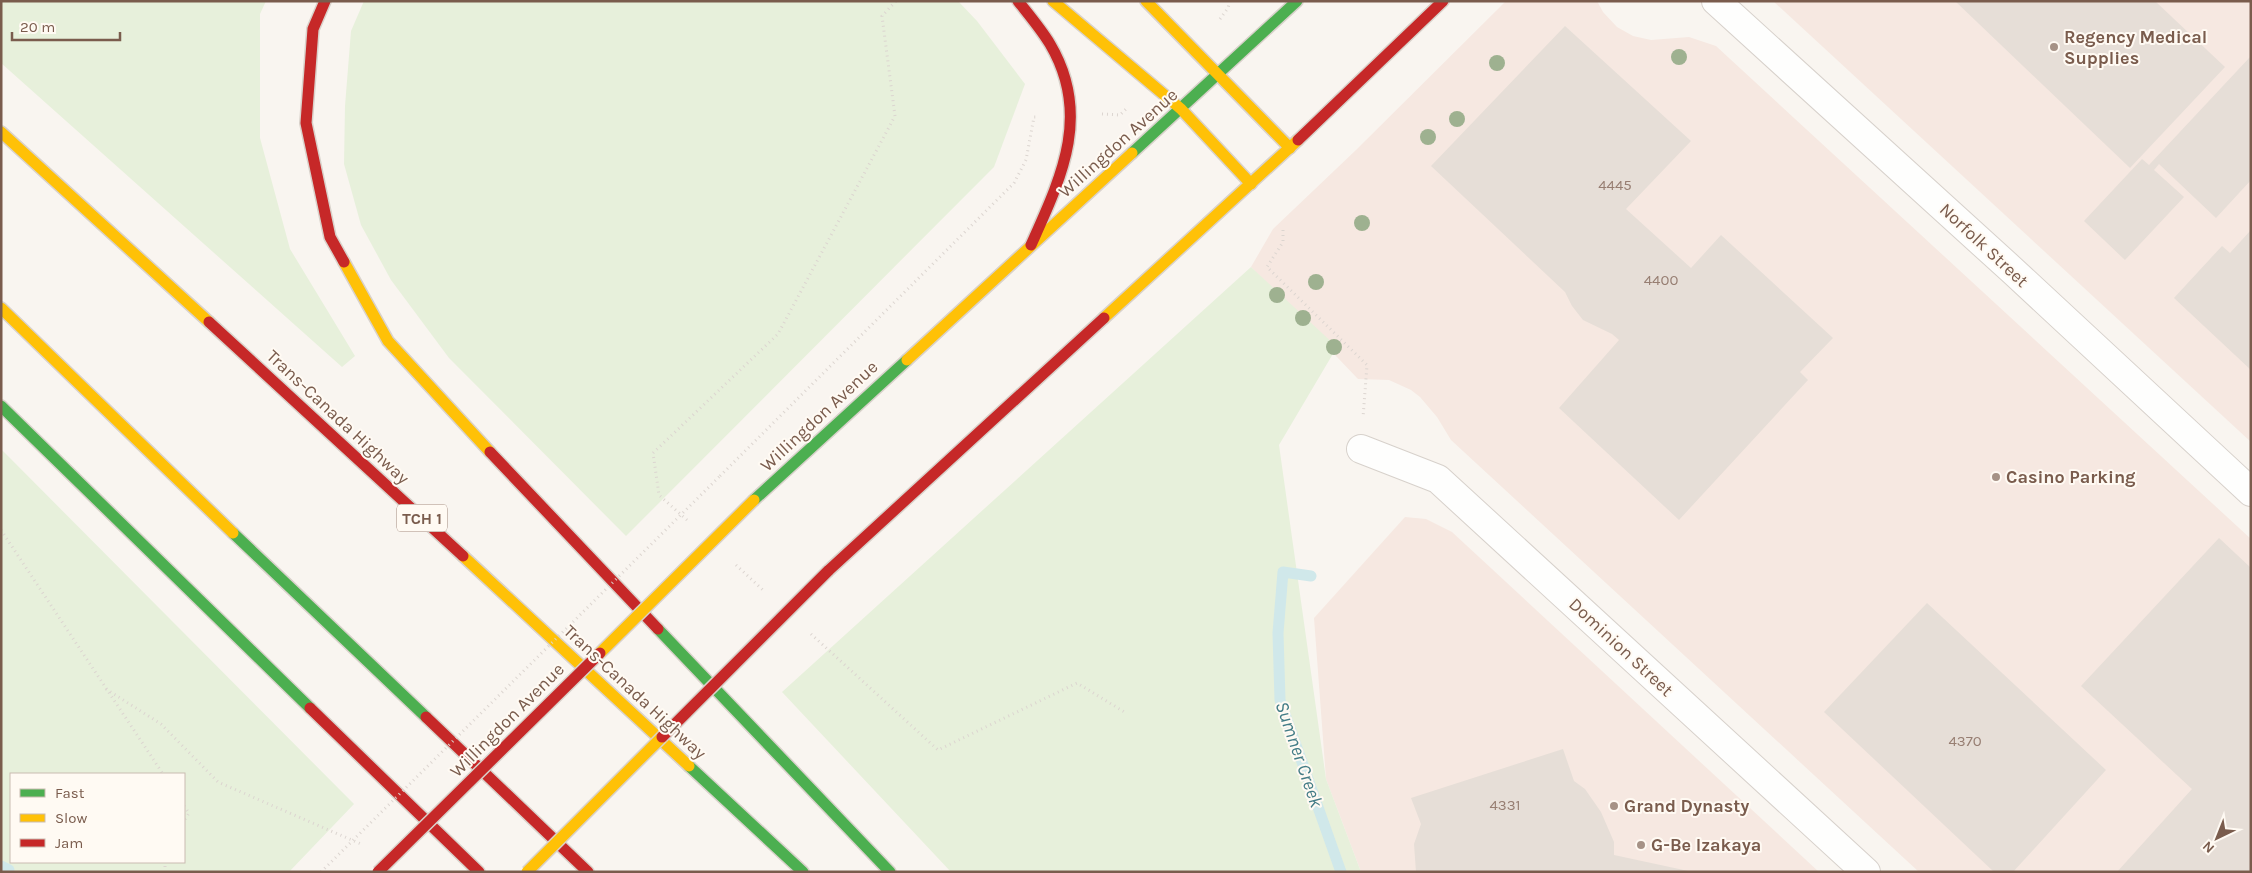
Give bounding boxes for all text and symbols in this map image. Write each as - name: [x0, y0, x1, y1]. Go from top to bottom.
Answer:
- scale bar: [12, 10, 120, 42]
- text: 20 m: [20, 18, 55, 36]
- place label: Regency Medical Supplies: [2064, 26, 2207, 69]
- marker: Regency Medical Supplies: [2048, 41, 2060, 53]
- street label: Willingdon Avenue: [1054, 84, 1182, 202]
- house number: 4445: [1598, 176, 1632, 194]
- street label: Norfolk Street: [1935, 198, 2033, 292]
- house number: 4400: [1644, 271, 1678, 289]
- street label: Trans-Canada Highway: [262, 345, 414, 489]
- street label: Willingdon Avenue: [756, 356, 882, 476]
- place label: Casino Parking: [2006, 466, 2136, 488]
- marker: Casino Parking: [1990, 471, 2002, 483]
- road number: TCH 1: [397, 504, 447, 532]
- street label: Dominion Street: [1564, 593, 1678, 701]
- street label: Trans-Canada Highway: [559, 620, 711, 764]
- street label: Willingdon Avenue: [445, 658, 569, 782]
- water label: Sumner Creek: [1271, 698, 1328, 811]
- house number: 4370: [1948, 732, 1982, 750]
- legend: [10, 773, 185, 863]
- text: Fast: [55, 784, 85, 802]
- place label: Grand Dynasty: [1624, 795, 1749, 817]
- house number: 4331: [1489, 796, 1521, 814]
- marker: Grand Dynasty: [1608, 800, 1620, 812]
- text: Slow: [55, 809, 87, 827]
- north arrow: [2192, 813, 2242, 863]
- text: Jam: [55, 834, 83, 852]
- place label: G-Be Izakaya: [1651, 834, 1761, 856]
- text: N: [2199, 837, 2218, 857]
- marker: G-Be Izakaya: [1635, 839, 1647, 851]

